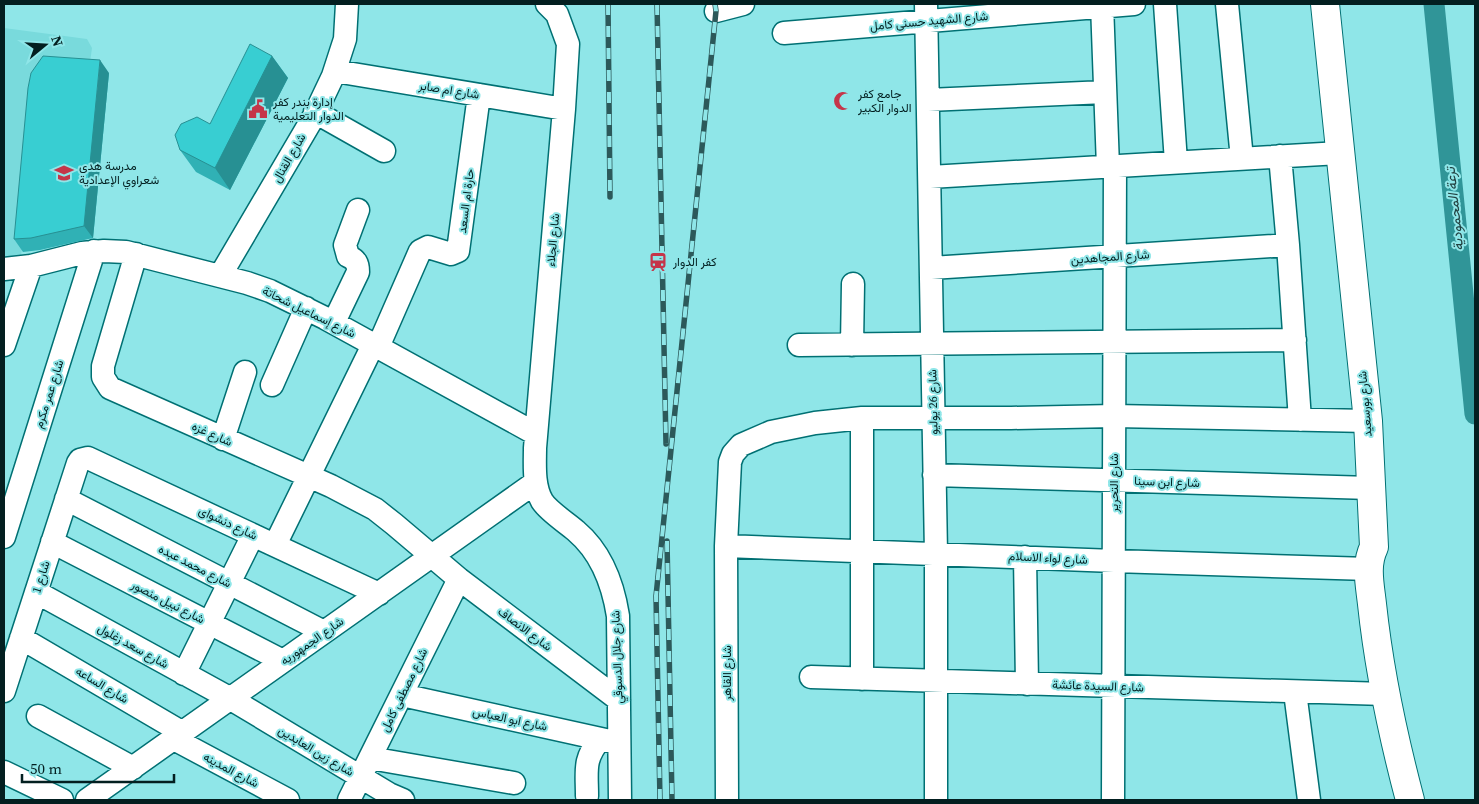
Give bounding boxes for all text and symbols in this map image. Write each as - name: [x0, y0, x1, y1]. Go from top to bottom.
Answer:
- street label: شارع الشهيد حسنى كامل: [869, 8, 989, 35]
- north arrow: [20, 20, 70, 70]
- text: N: [46, 33, 68, 49]
- street label: شارع ام صابر: [416, 77, 480, 104]
- place label: جامع كفر الدوار الكبير: [857, 86, 912, 116]
- mosque icon: جامع كفر الدوار الكبير: [832, 90, 854, 112]
- place label: إدارة بندر كفر الدوار التعليمية: [272, 94, 344, 124]
- public building icon: إدارة بندر كفر الدوار التعليمية: [247, 98, 269, 120]
- street label: شارع القنال: [269, 131, 310, 186]
- place label: مدرسة هدى شعراوي الإعدادية: [79, 158, 159, 190]
- school or university icon: مدرسة هدى شعراوي الإعدادية: [53, 162, 75, 184]
- water label: ترعة المحمودية: [1439, 165, 1468, 252]
- street label: حارة ام السعد: [454, 168, 478, 234]
- street label: شارع الجلاء: [543, 213, 564, 267]
- street label: شارع المجاهدين: [1070, 246, 1150, 269]
- station icon: كفر الدوار: [647, 251, 669, 273]
- place label: كفر الدوار: [672, 254, 717, 270]
- street label: شارع إسماعيل شحاتة: [259, 282, 358, 342]
- street label: شارع عمر مكرم: [30, 358, 69, 430]
- street label: شارع 26 يوليو: [924, 369, 943, 435]
- street label: شارع بورسعيد: [1354, 370, 1377, 438]
- street label: شارع غزه: [189, 418, 235, 451]
- street label: شارع التحرير: [1106, 453, 1123, 514]
- street label: شارع ابن سينا: [1134, 473, 1200, 492]
- street label: شارع دنشواى: [196, 502, 260, 544]
- street label: شارع محمد عبده: [155, 541, 234, 592]
- street label: شارع لواء الاسلام: [1008, 548, 1088, 569]
- street label: شارع 1: [28, 559, 55, 595]
- street label: شارع نبيل منصور: [127, 576, 207, 628]
- street label: شارع الانصاف: [494, 603, 555, 655]
- street label: شارع جلال الدسوقي: [607, 610, 629, 704]
- street label: شارع الجمهوريه: [277, 613, 347, 669]
- street label: شارع سعد زغلول: [94, 620, 171, 673]
- street label: شارع مصطفى كامل: [377, 645, 432, 735]
- street label: شارع القاهر: [719, 645, 736, 702]
- street label: شارع الساعه: [72, 663, 131, 708]
- street label: شارع السيدة عائشة: [1052, 676, 1144, 697]
- street label: شارع ابو العباس: [471, 703, 549, 736]
- street label: شارع زين العابدين: [275, 722, 357, 781]
- street label: شارع المدينه: [200, 749, 261, 792]
- scale bar: [22, 752, 175, 784]
- text: 50 m: [30, 758, 62, 779]

